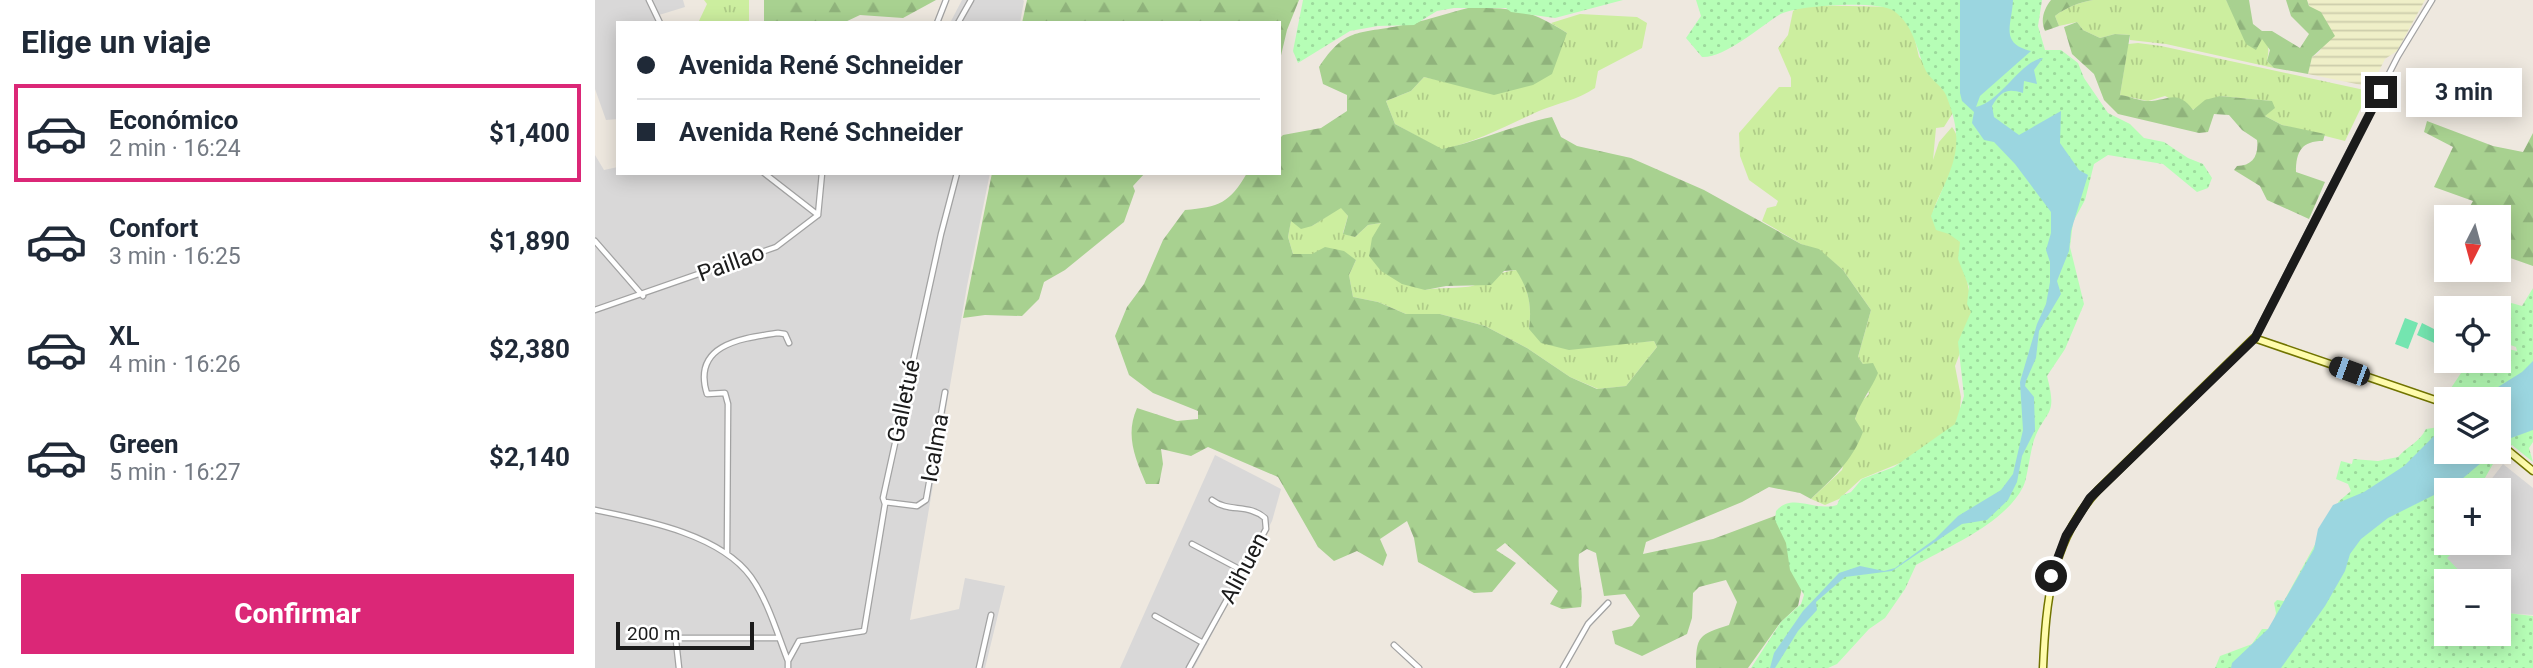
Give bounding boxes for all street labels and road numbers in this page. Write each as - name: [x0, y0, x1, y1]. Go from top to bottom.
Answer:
- street label: Paillao: [694, 238, 768, 288]
- street label: Galletué: [882, 357, 926, 445]
- street label: Icalma: [916, 412, 954, 484]
- street label: Alihuen: [1214, 528, 1274, 608]

